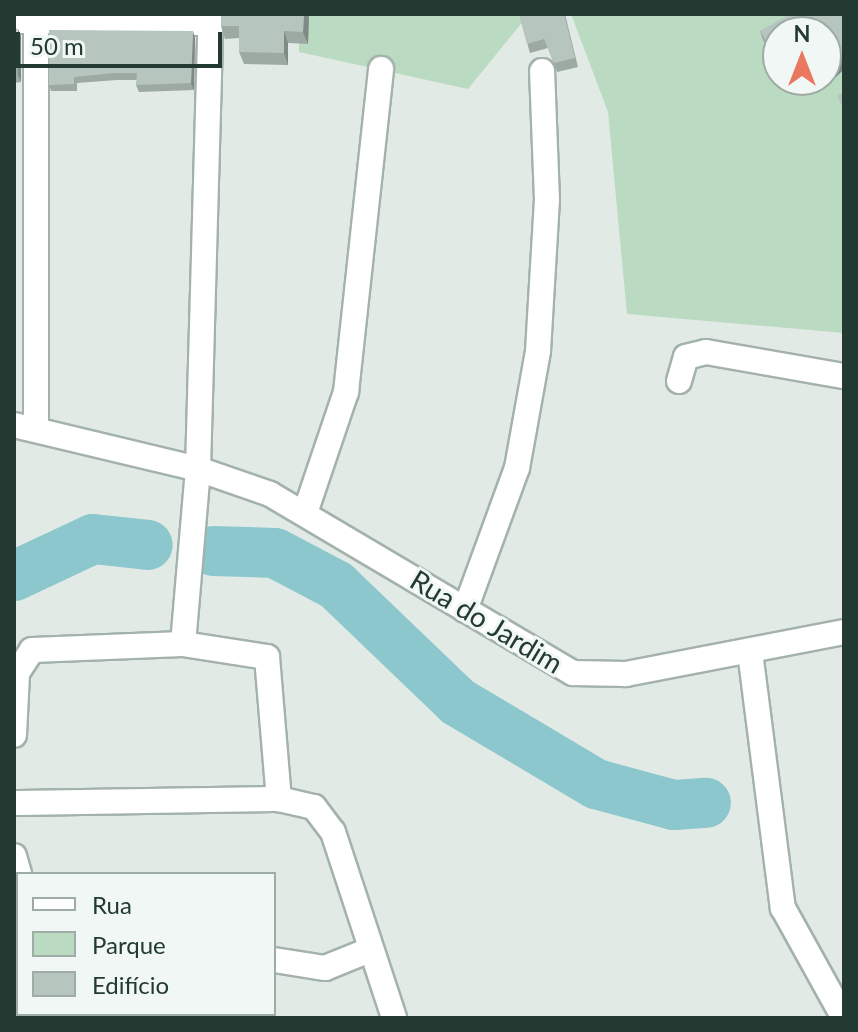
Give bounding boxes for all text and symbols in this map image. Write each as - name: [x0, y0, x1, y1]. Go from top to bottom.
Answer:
- scale bar: [20, 16, 226, 66]
- north arrow: [762, 16, 842, 96]
- text: N: [794, 20, 810, 47]
- text: 50 m: [30, 31, 84, 60]
- street label: Rua do Jardim: [404, 562, 570, 680]
- legend: [16, 872, 276, 1016]
- text: Rua: [92, 890, 132, 919]
- text: Parque: [92, 930, 166, 959]
- text: Edifício: [92, 970, 169, 999]

